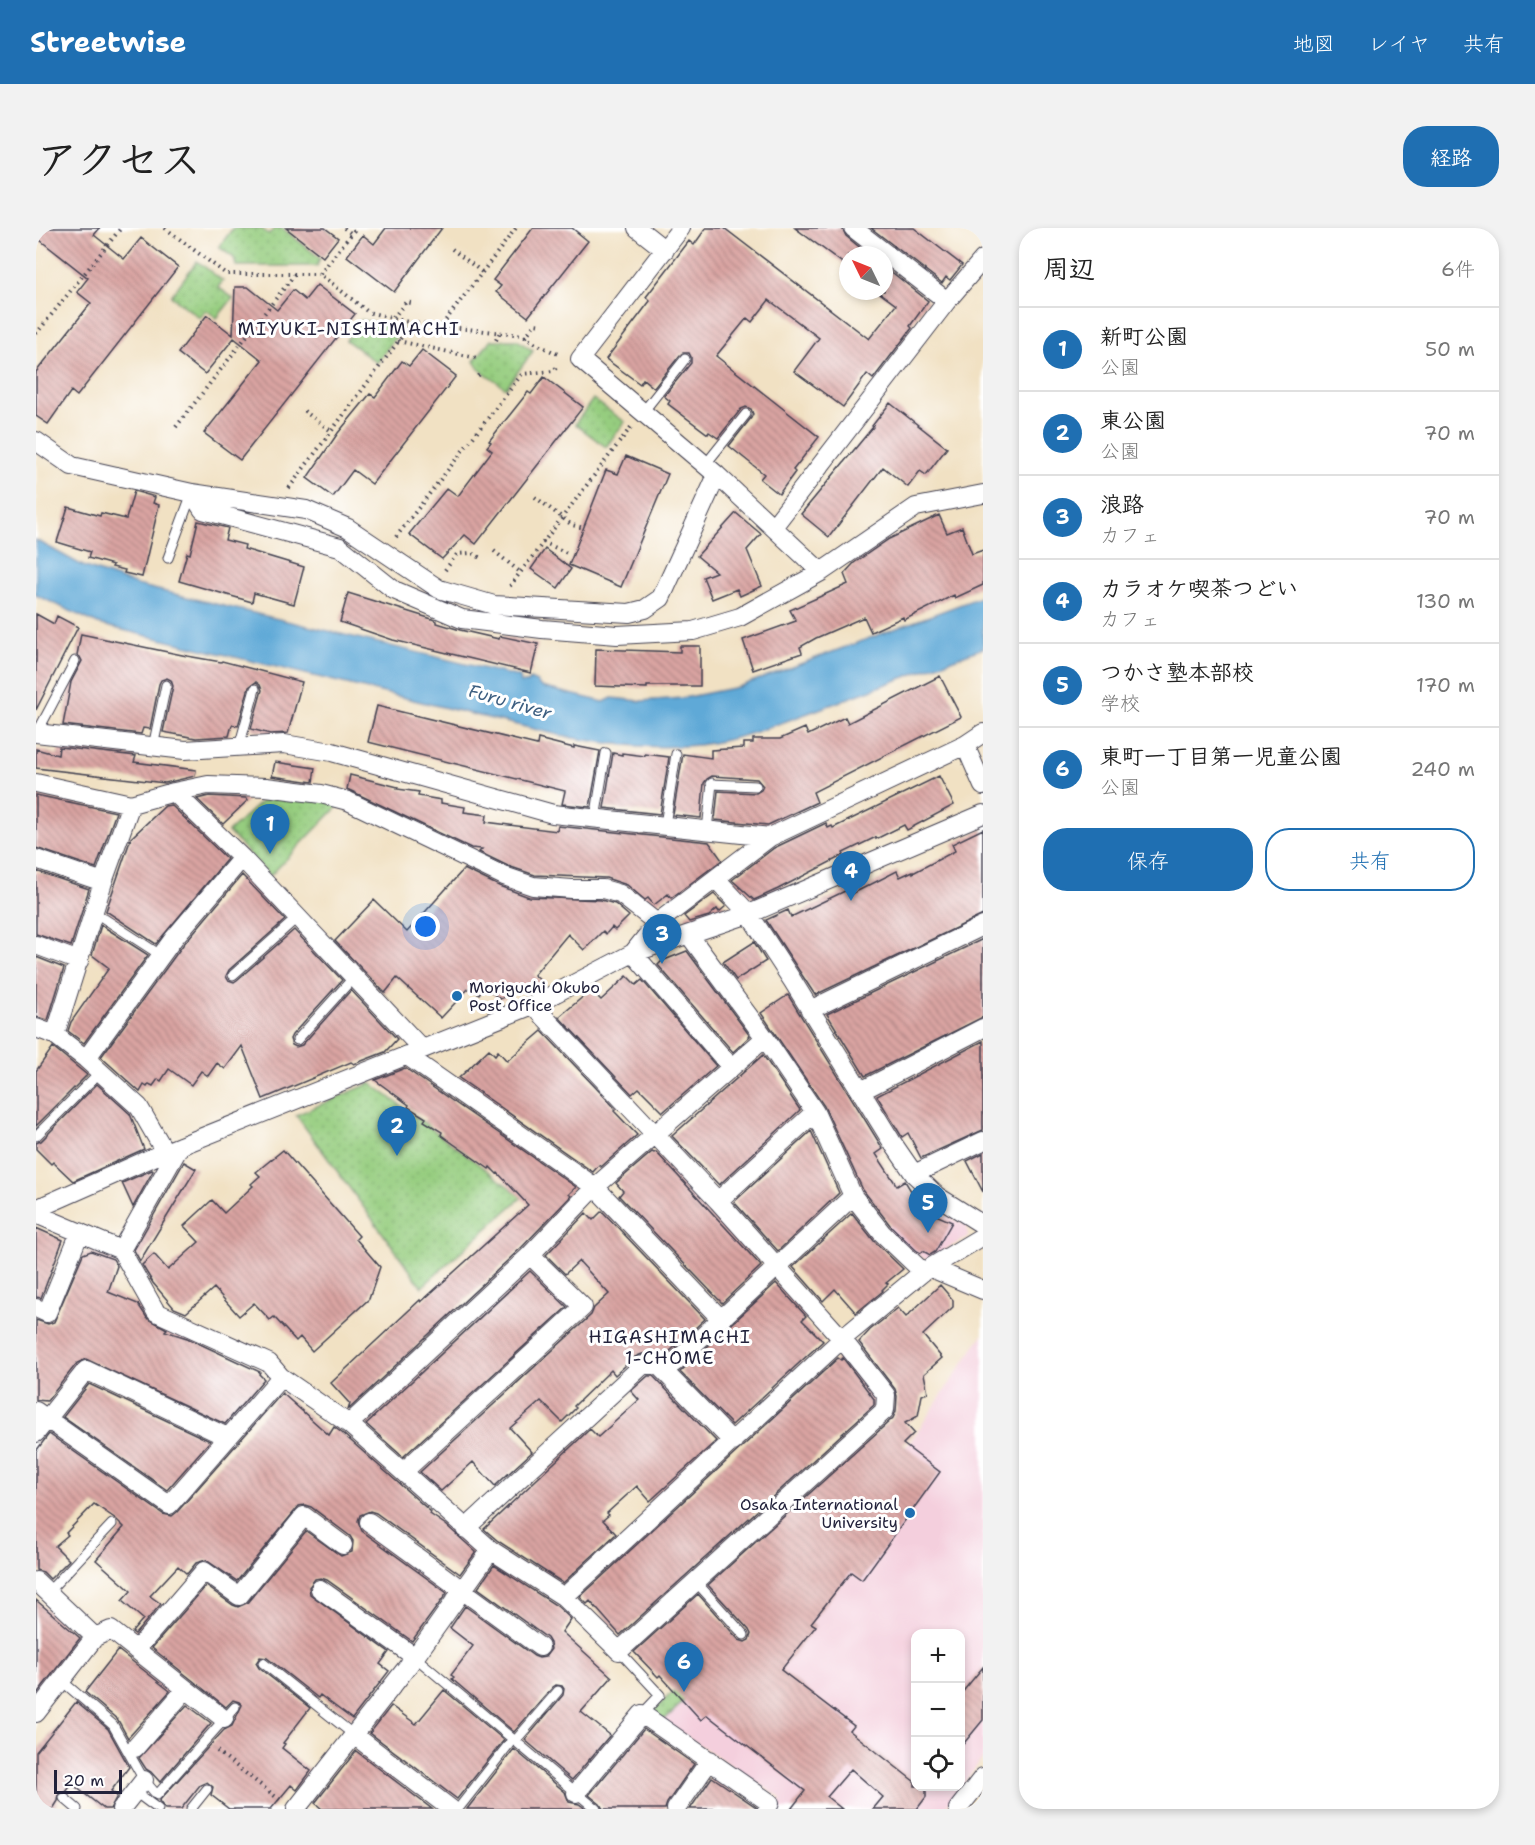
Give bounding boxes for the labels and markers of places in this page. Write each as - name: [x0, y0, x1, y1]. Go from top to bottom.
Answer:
- pin: 1: [250, 804, 290, 854]
- pin: 4: [832, 852, 870, 901]
- pin: 3: [642, 914, 682, 964]
- place label: Moriguchi Okubo Post Office: [469, 977, 600, 1016]
- marker: Moriguchi Okubo Post Office: [450, 989, 464, 1003]
- pin: 2: [378, 1106, 416, 1156]
- pin: 5: [908, 1184, 948, 1233]
- place label: Osaka International University: [740, 1494, 898, 1533]
- marker: Osaka International University: [903, 1506, 917, 1520]
- pin: 6: [664, 1642, 704, 1692]

